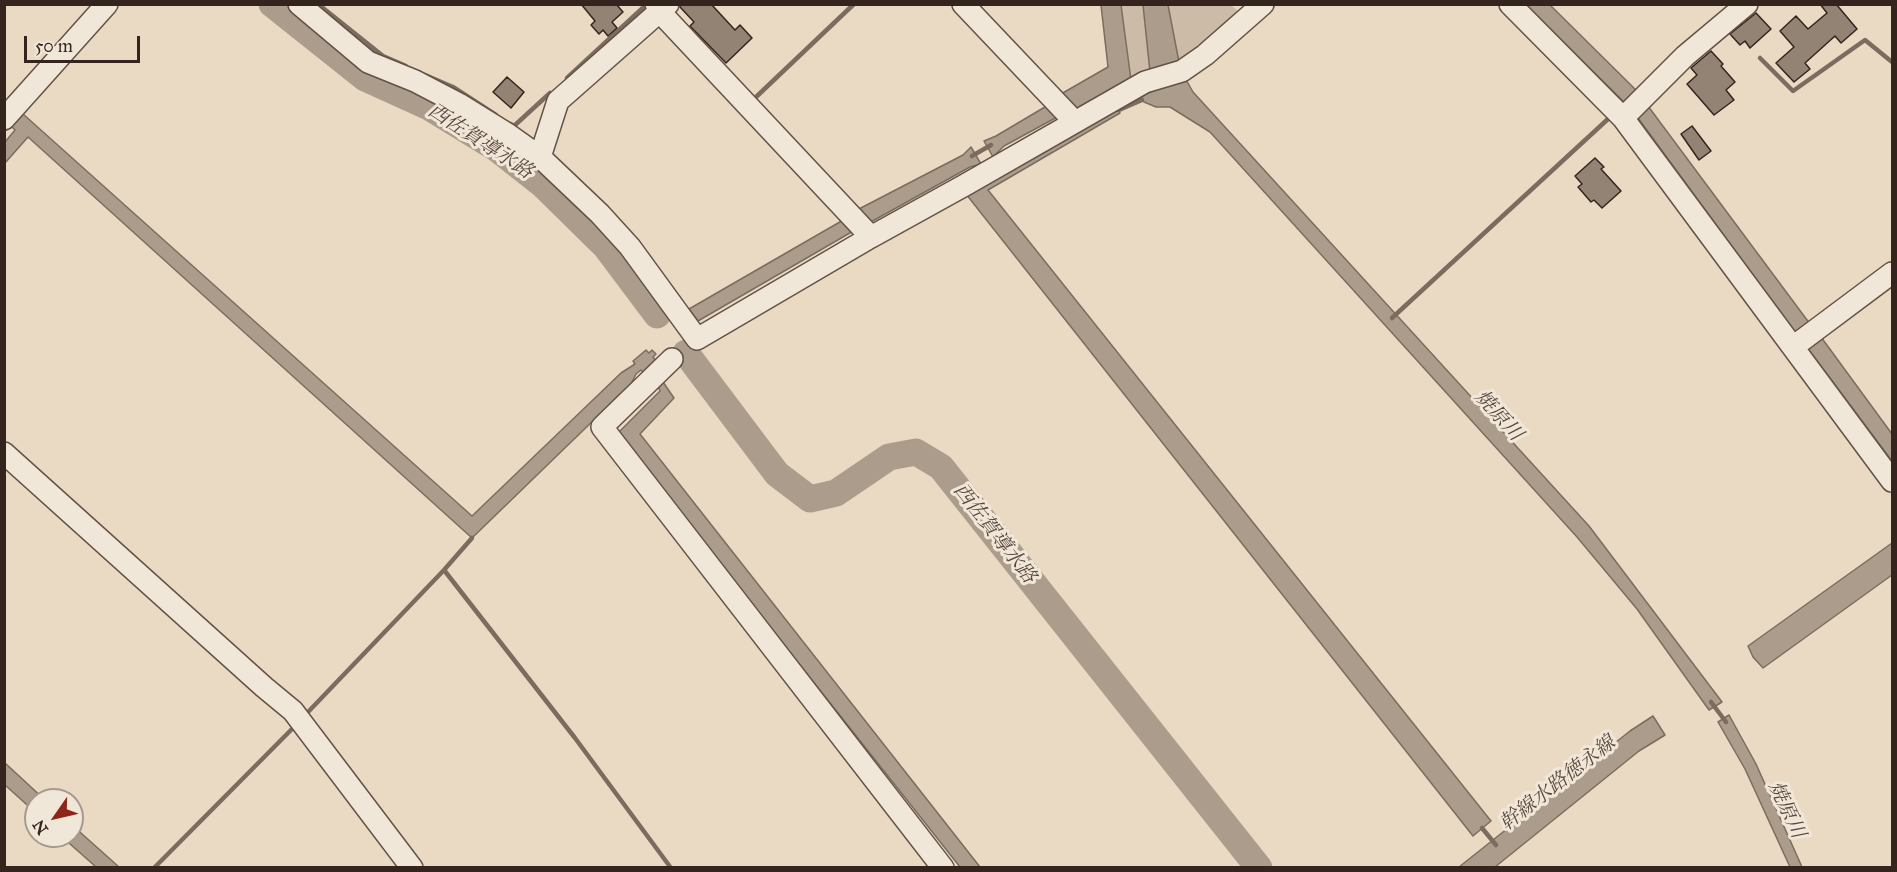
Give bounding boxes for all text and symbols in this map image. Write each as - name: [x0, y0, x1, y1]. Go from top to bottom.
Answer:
- scale bar: [27, 24, 142, 62]
- text: 50 m: [35, 35, 73, 57]
- water label: 西佐賀導水路: [423, 99, 537, 185]
- water label: 焼原川: [1469, 386, 1527, 446]
- water label: 西佐賀導水路: [948, 479, 1040, 589]
- water label: 幹線水路徳永線: [1495, 731, 1621, 837]
- water label: 焼原川: [1762, 778, 1810, 842]
- north arrow: [24, 788, 84, 848]
- text: N: [29, 816, 52, 838]

